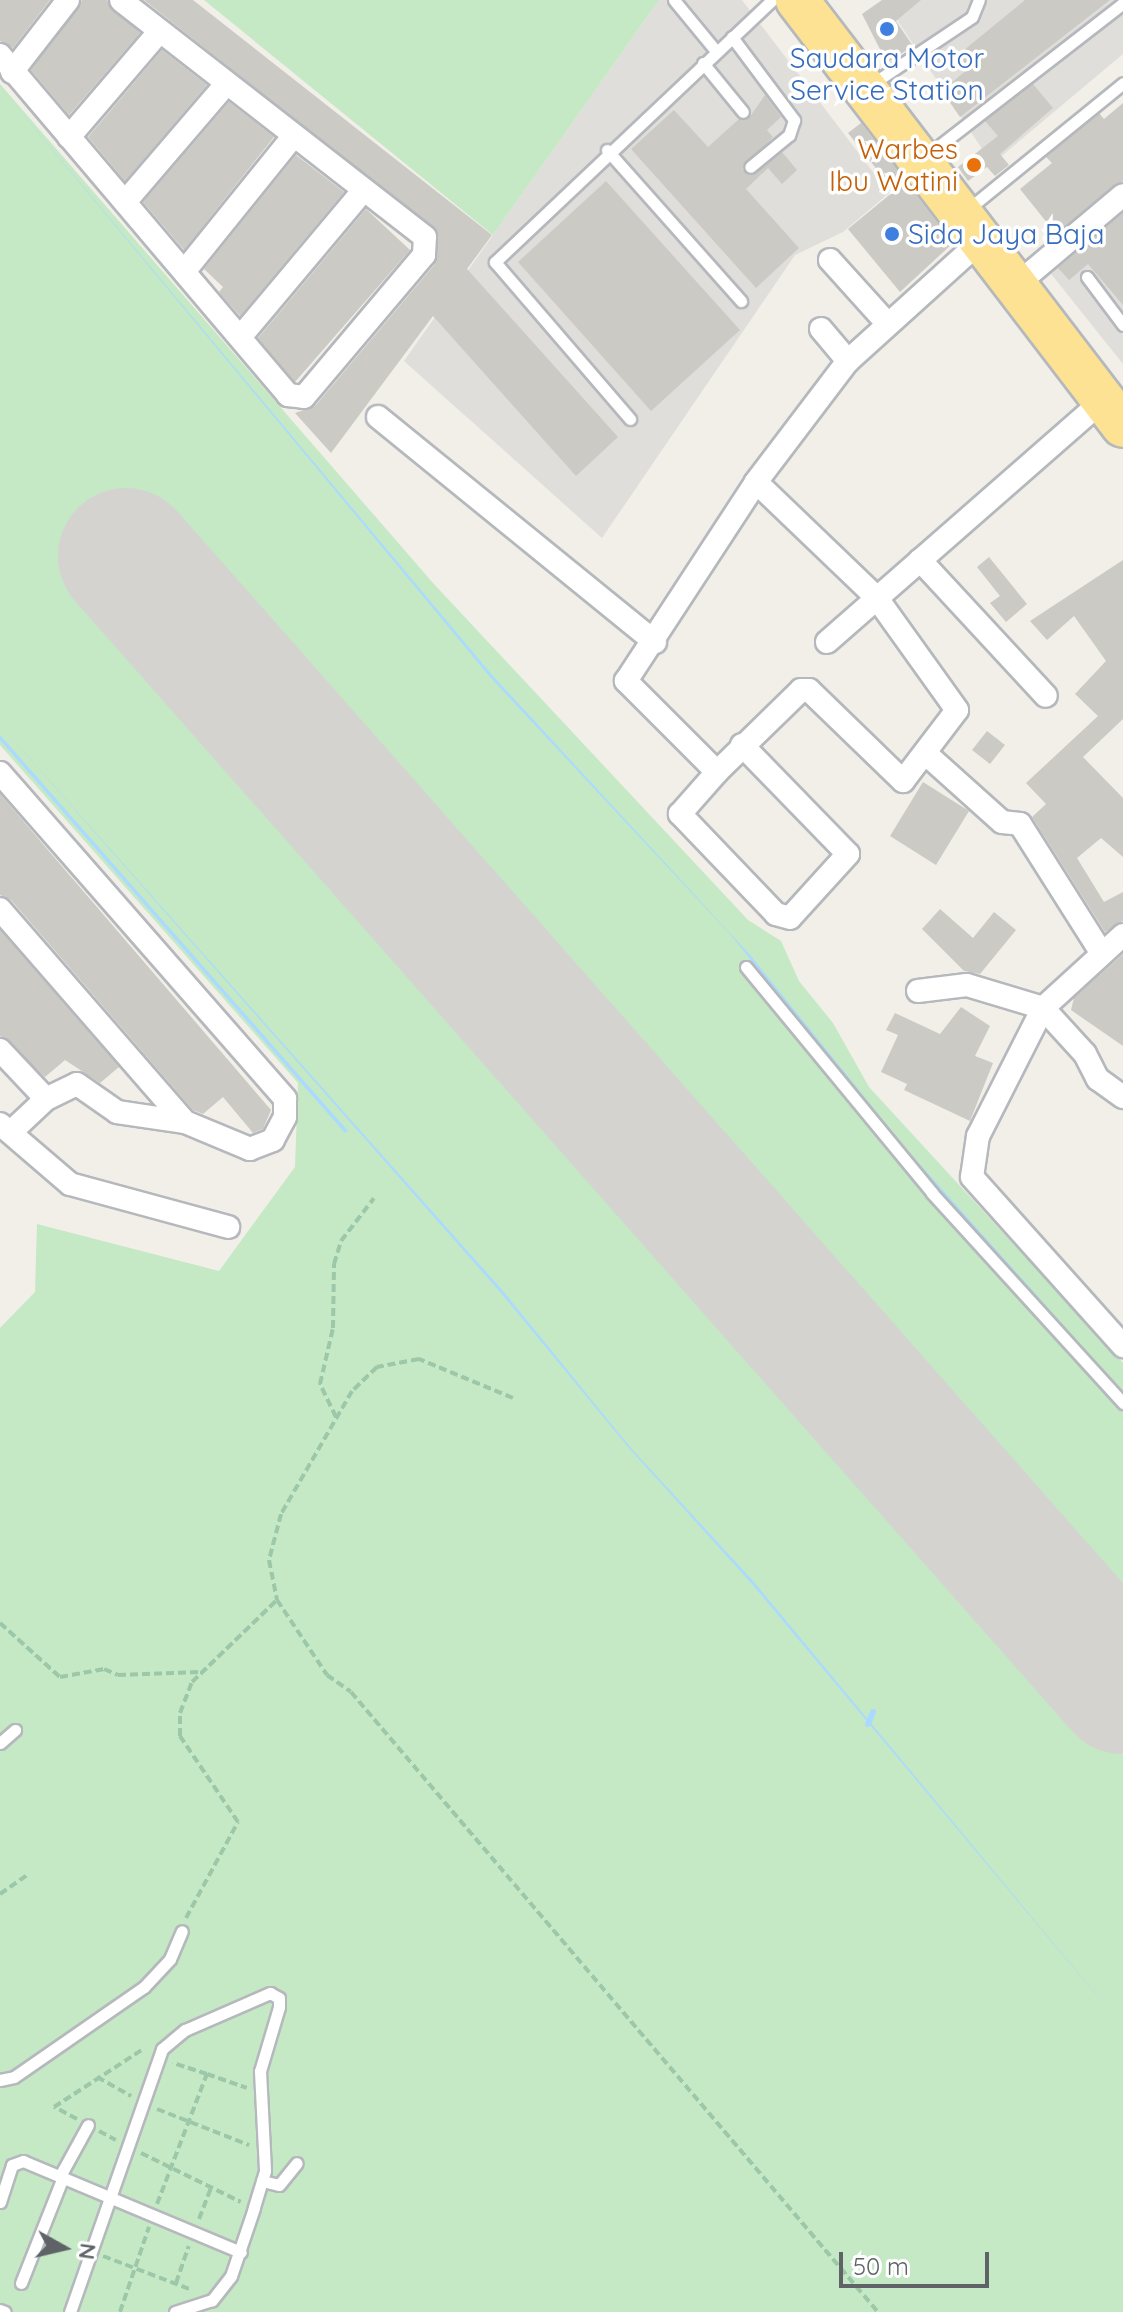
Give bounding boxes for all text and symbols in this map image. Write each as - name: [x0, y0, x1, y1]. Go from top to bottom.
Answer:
- marker: Saudara Motor Service Station: [878, 20, 896, 38]
- place label: Saudara Motor Service Station: [790, 41, 984, 107]
- place label: Warbes Ibu Watini: [829, 132, 958, 198]
- marker: Warbes Ibu Watini: [965, 156, 983, 174]
- place label: Sida Jaya Baja: [908, 217, 1105, 251]
- marker: Sida Jaya Baja: [883, 225, 901, 243]
- north arrow: [24, 2208, 104, 2288]
- scale bar: [843, 2236, 993, 2286]
- text: N: [73, 2241, 103, 2261]
- text: 50 m: [853, 2251, 909, 2281]

